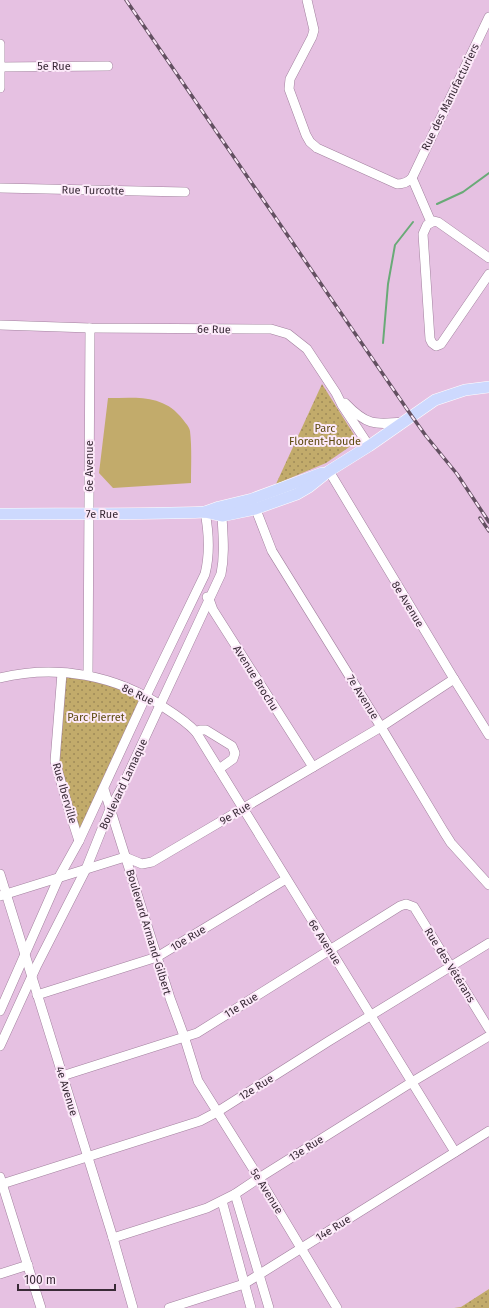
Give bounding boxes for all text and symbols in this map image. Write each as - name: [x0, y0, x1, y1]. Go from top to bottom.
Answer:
- street label: Rue des Manufacturiers: [419, 42, 482, 153]
- street label: 5e Rue: [37, 60, 71, 73]
- street label: Rue Turcotte: [61, 183, 124, 198]
- street label: 6e Rue: [197, 323, 231, 336]
- park label: Parc Florent-Houde: [289, 422, 361, 448]
- street label: 6e Avenue: [83, 440, 96, 492]
- street label: 7e Rue: [86, 508, 118, 521]
- street label: 8e Avenue: [389, 579, 426, 630]
- street label: Avenue Brochu: [230, 643, 281, 713]
- street label: 7e Avenue: [344, 673, 381, 722]
- street label: 8e Rue: [120, 681, 156, 708]
- park label: Parc Pierret: [67, 711, 125, 724]
- street label: Boulevard Lamaque: [97, 737, 150, 832]
- street label: Rue Iberville: [50, 761, 79, 825]
- street label: 9e Rue: [217, 799, 253, 828]
- street label: Boulevard Armand-Gilbert: [123, 868, 174, 997]
- street label: 6e Avenue: [305, 917, 344, 967]
- street label: 10e Rue: [168, 923, 208, 954]
- street label: Rue des Vétérans: [421, 925, 478, 1005]
- street label: 11e Rue: [222, 990, 261, 1021]
- street label: 4e Avenue: [53, 1065, 80, 1118]
- street label: 12e Rue: [237, 1072, 276, 1103]
- street label: 13e Rue: [287, 1133, 326, 1164]
- street label: 5e Avenue: [248, 1166, 286, 1216]
- street label: 14e Rue: [313, 1213, 353, 1244]
- scale bar: [18, 1266, 115, 1292]
- text: 100 m: [24, 1273, 56, 1287]

